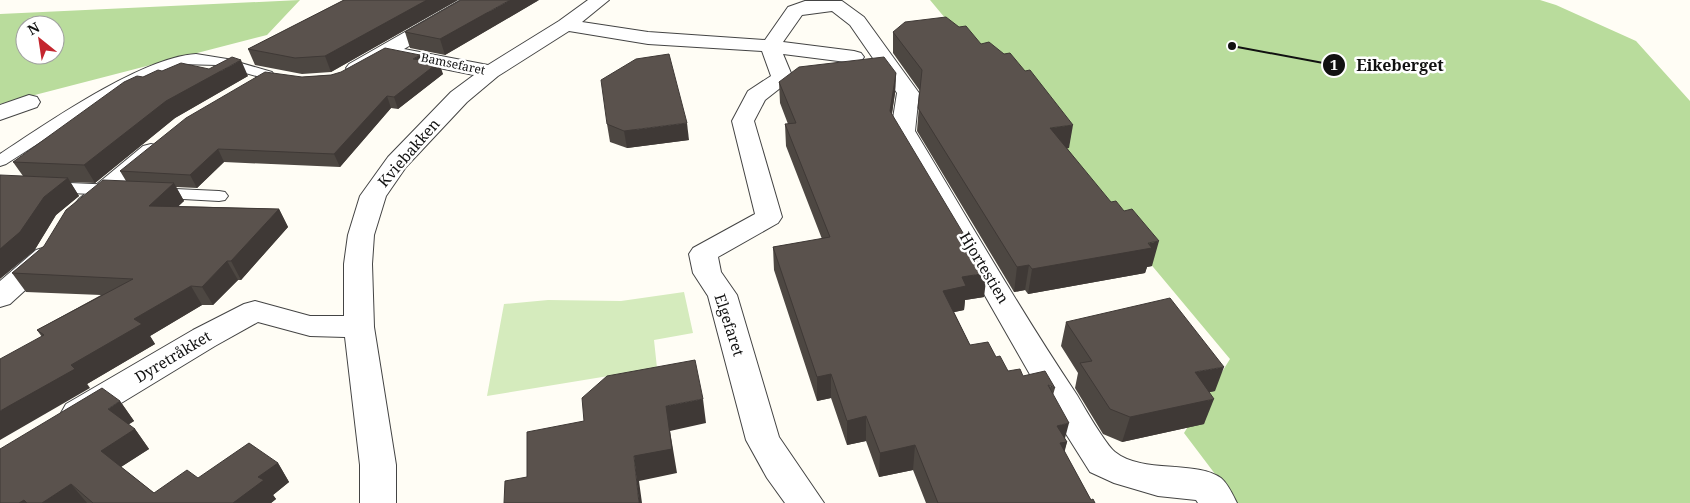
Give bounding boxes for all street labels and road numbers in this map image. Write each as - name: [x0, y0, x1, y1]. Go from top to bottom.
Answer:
- street label: Bamsefaret: [419, 48, 487, 79]
- street label: Kviebakken: [373, 114, 444, 191]
- street label: Hjortestien: [956, 228, 1014, 307]
- street label: Elgefaret: [710, 291, 749, 358]
- street label: Dyretråkket: [131, 326, 214, 387]

